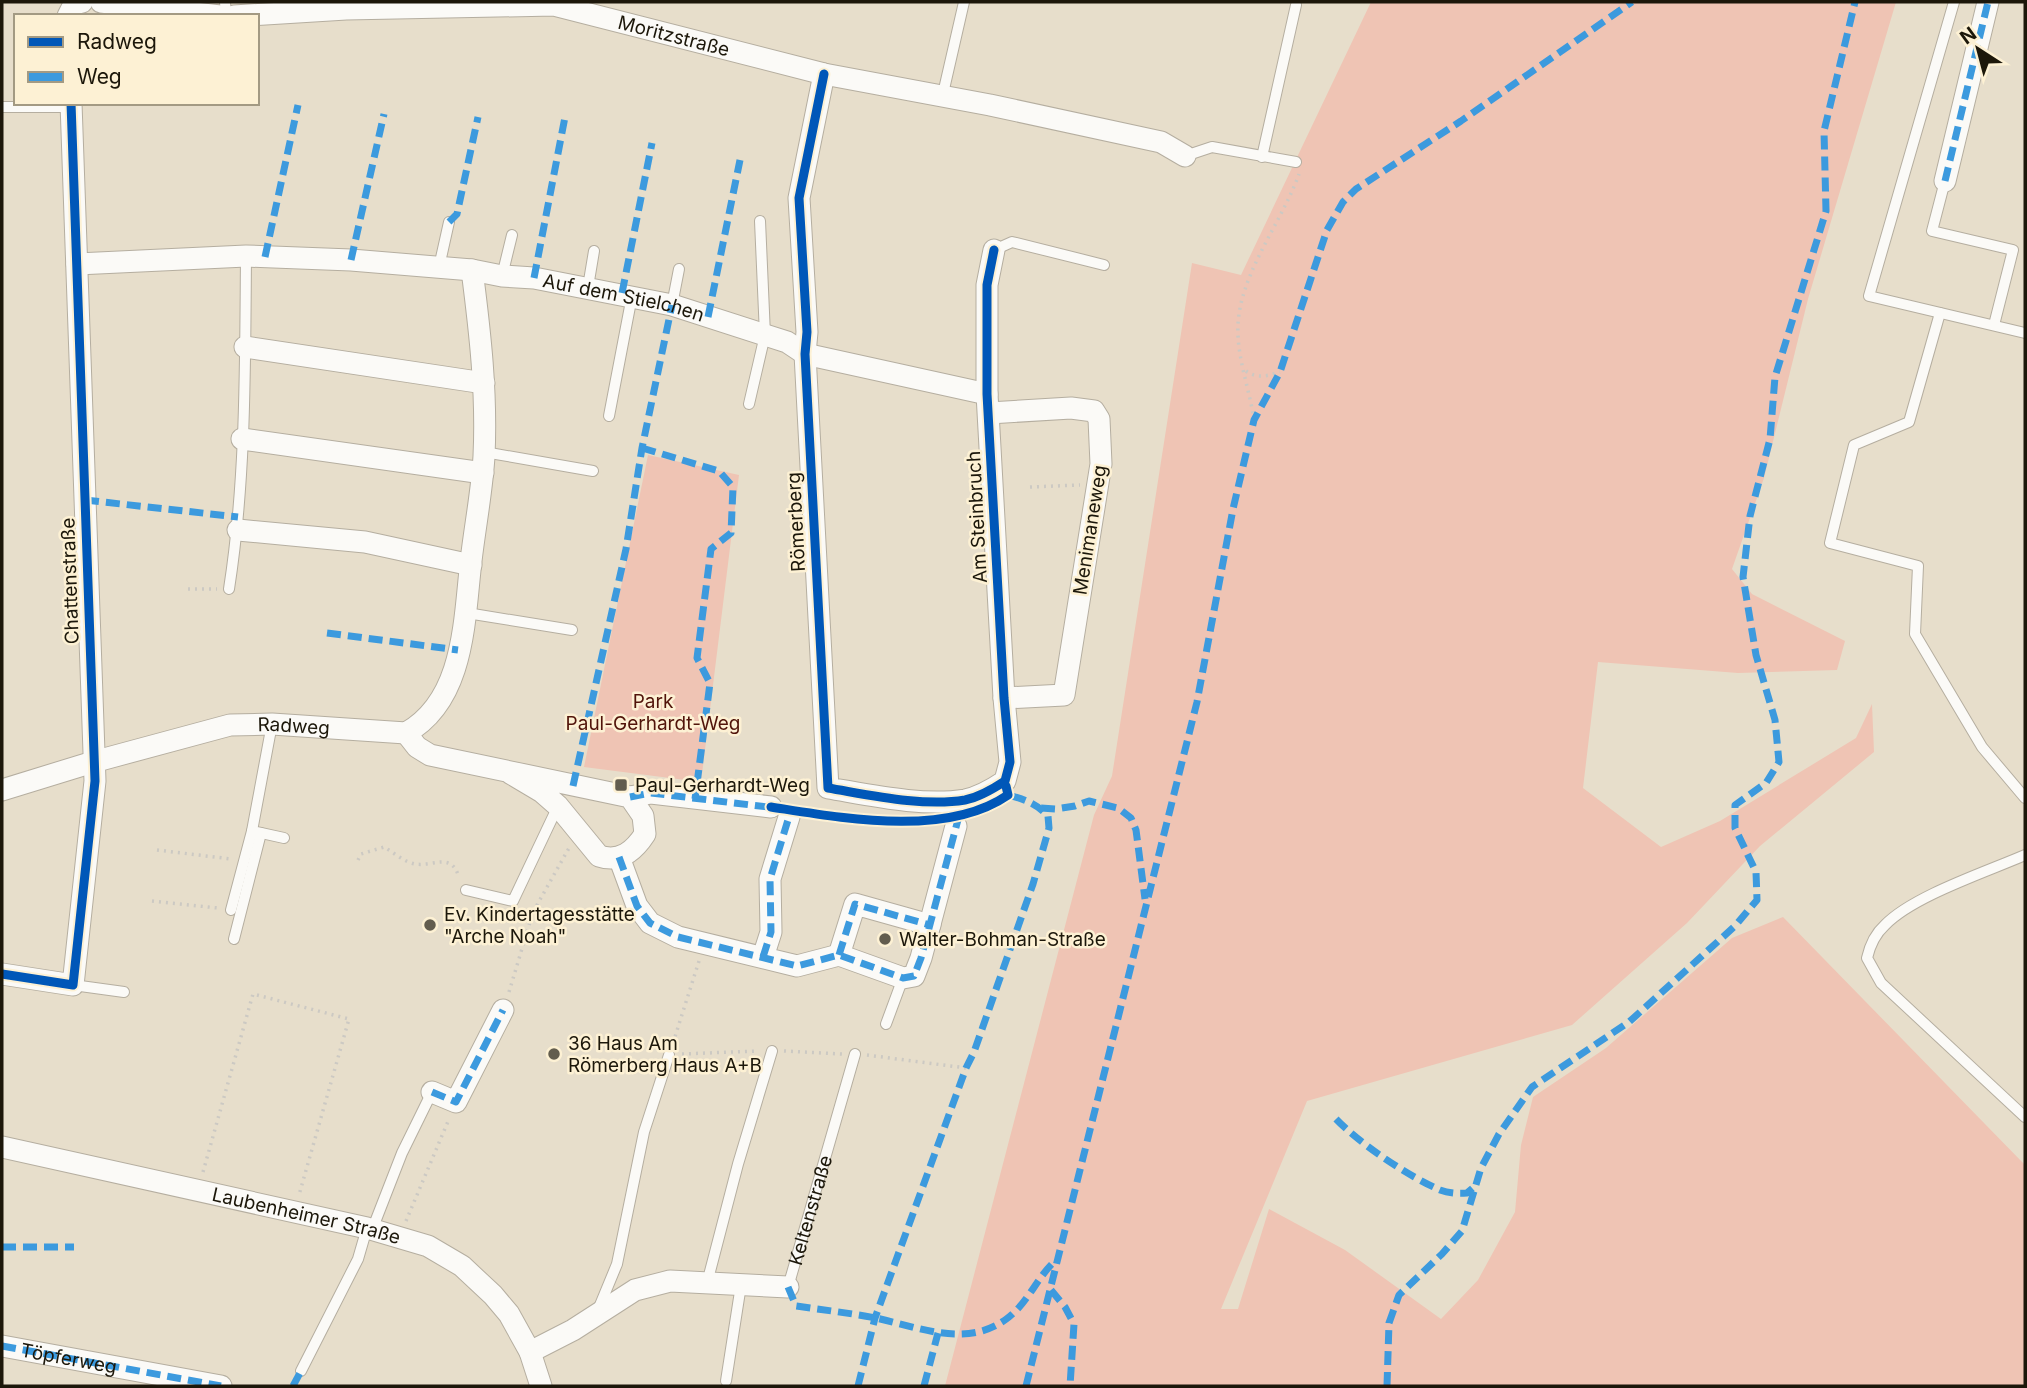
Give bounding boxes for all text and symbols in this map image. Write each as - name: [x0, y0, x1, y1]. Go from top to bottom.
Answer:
- street label: Moritzstraße: [616, 10, 732, 61]
- legend: [14, 14, 259, 105]
- north arrow: [1943, 14, 2013, 84]
- text: N: [1956, 22, 1981, 49]
- text: Radweg: [77, 29, 157, 54]
- text: Weg: [77, 64, 122, 89]
- street label: Auf dem Stielchen: [541, 269, 707, 326]
- street label: Am Steinbruch: [962, 450, 992, 584]
- street label: Menimaneweg: [1068, 463, 1112, 597]
- street label: Römerberg: [782, 472, 810, 572]
- street label: Chattenstraße: [56, 517, 84, 645]
- park label: Park Paul-Gerhardt-Weg: [566, 690, 740, 735]
- street label: Radweg: [257, 712, 331, 739]
- place label: Paul-Gerhardt-Weg: [635, 774, 810, 797]
- marker: Paul-Gerhardt-Weg: [613, 777, 629, 793]
- place label: Ev. Kindertagesstätte "Arche Noah": [444, 903, 635, 948]
- marker: Ev. Kindertagesstätte "Arche Noah": [422, 917, 438, 933]
- place label: Walter-Bohman-Straße: [899, 928, 1106, 951]
- marker: Walter-Bohman-Straße: [877, 931, 893, 947]
- place label: 36 Haus Am Römerberg Haus A+B: [568, 1032, 762, 1077]
- marker: 36 Haus Am Römerberg Haus A+B: [546, 1046, 562, 1062]
- street label: Keltenstraße: [783, 1153, 837, 1268]
- street label: Laubenheimer Straße: [210, 1182, 403, 1249]
- street label: Töpferweg: [19, 1338, 119, 1378]

